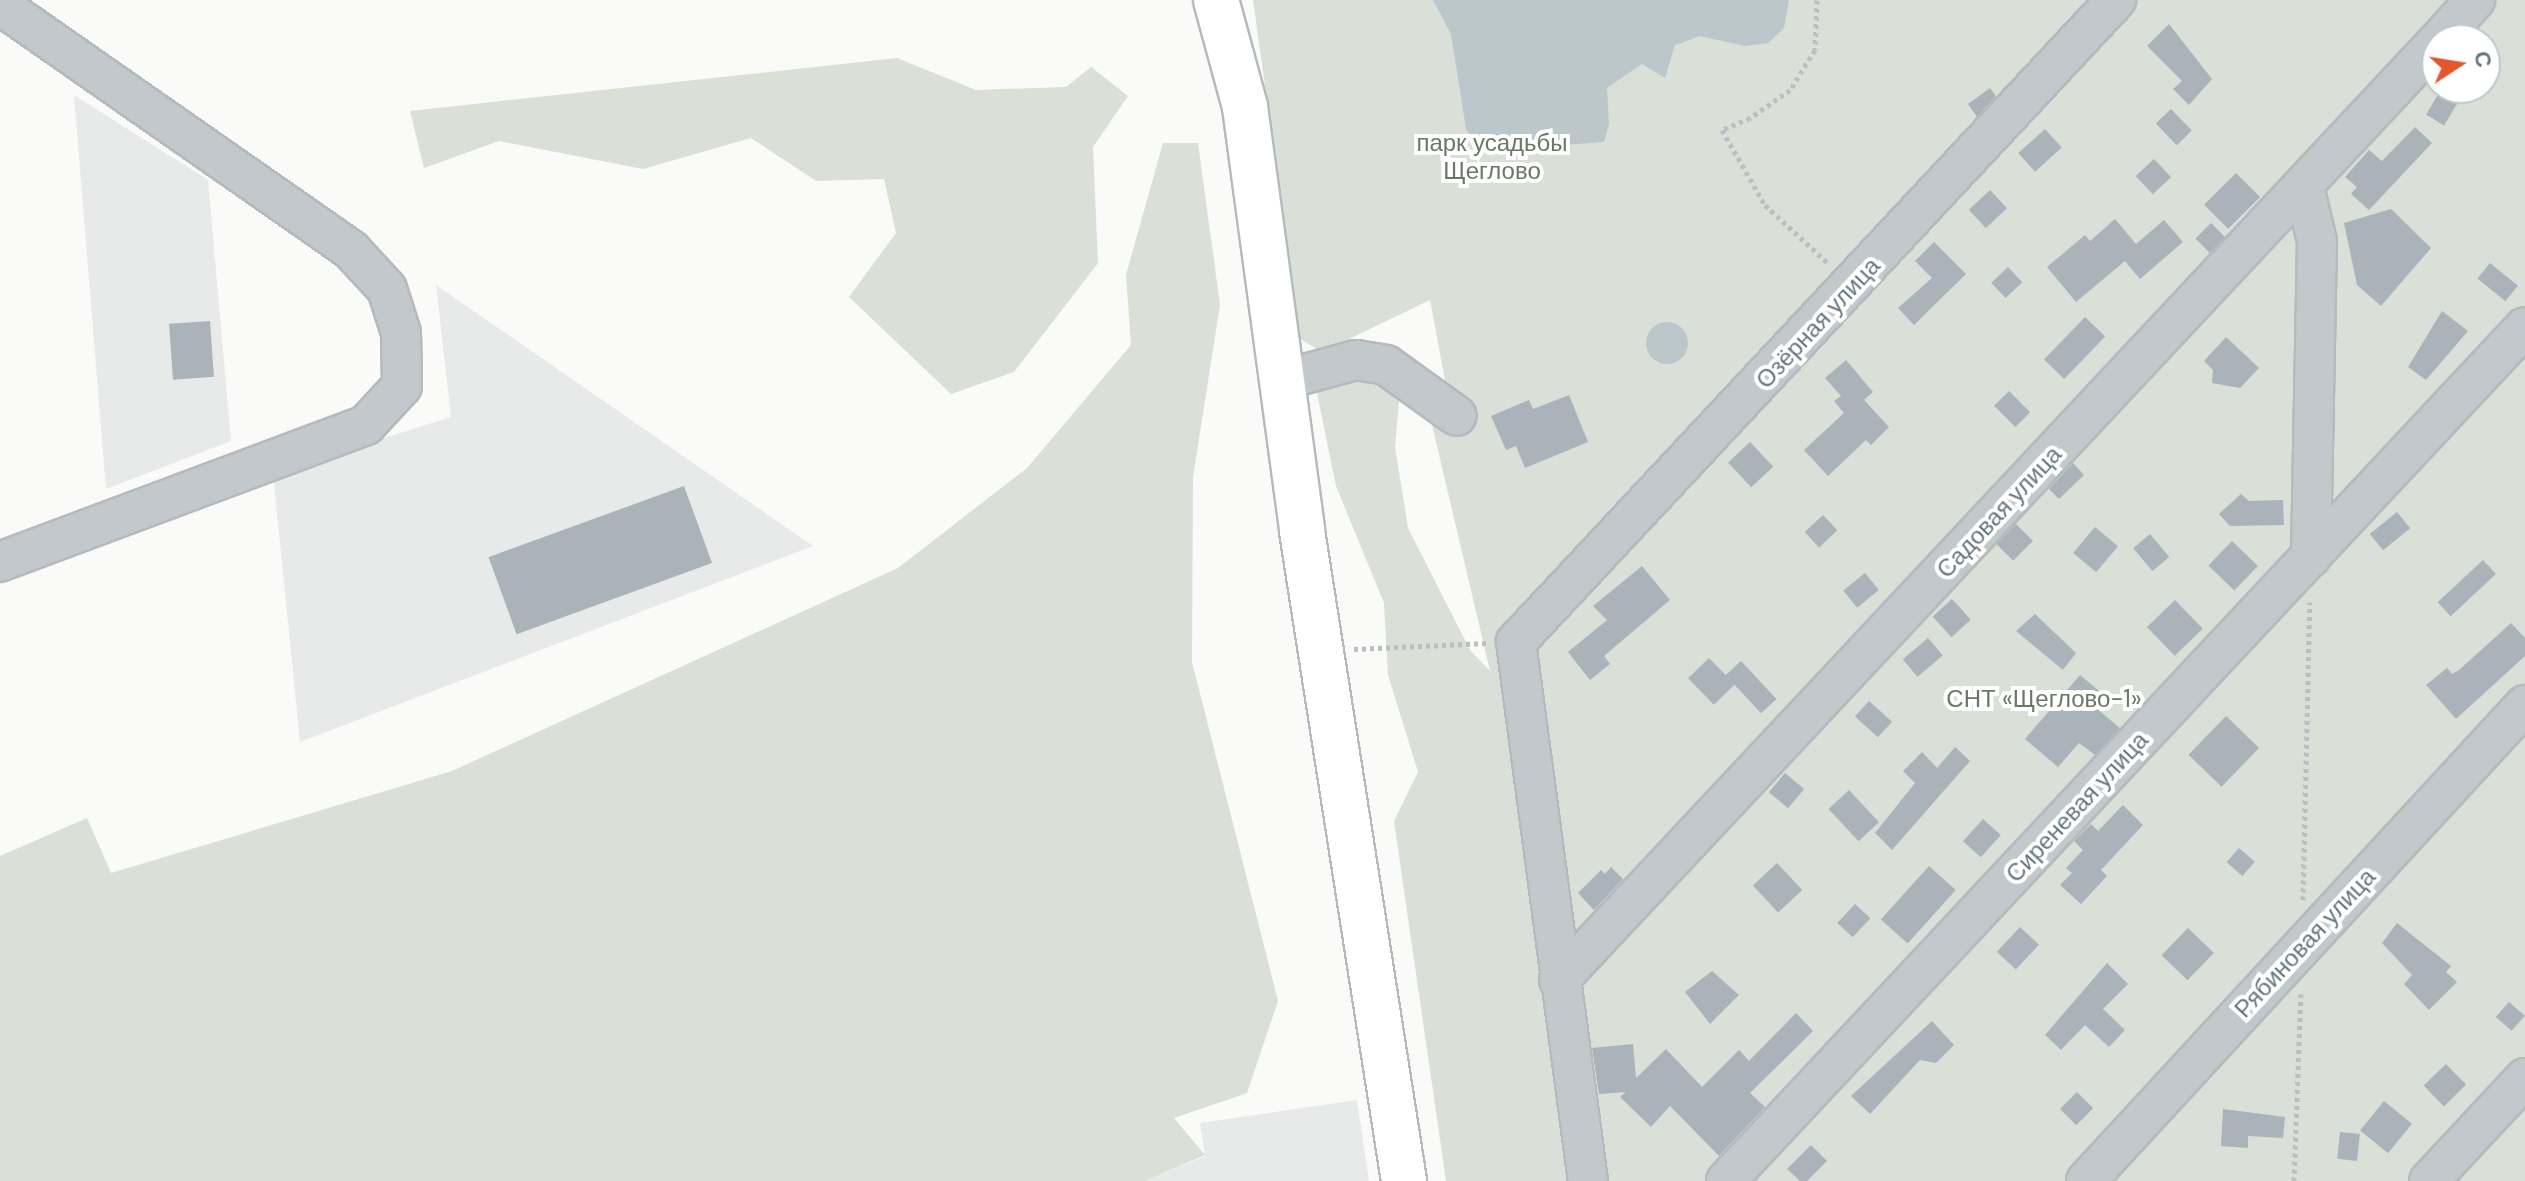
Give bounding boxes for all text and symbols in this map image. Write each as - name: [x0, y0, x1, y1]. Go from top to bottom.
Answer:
- north arrow: [2421, 24, 2501, 104]
- text: С: [2467, 49, 2499, 70]
- park label: парк усадьбы Щеглово: [1416, 129, 1568, 185]
- street label: Озёрная улица: [1750, 252, 1886, 394]
- street label: Садовая улица: [1931, 440, 2067, 584]
- park label: СНТ «Щеглово-1»: [1946, 685, 2142, 713]
- street label: Сиреневая улица: [2000, 726, 2154, 888]
- street label: Рябиновая улица: [2229, 863, 2381, 1023]

